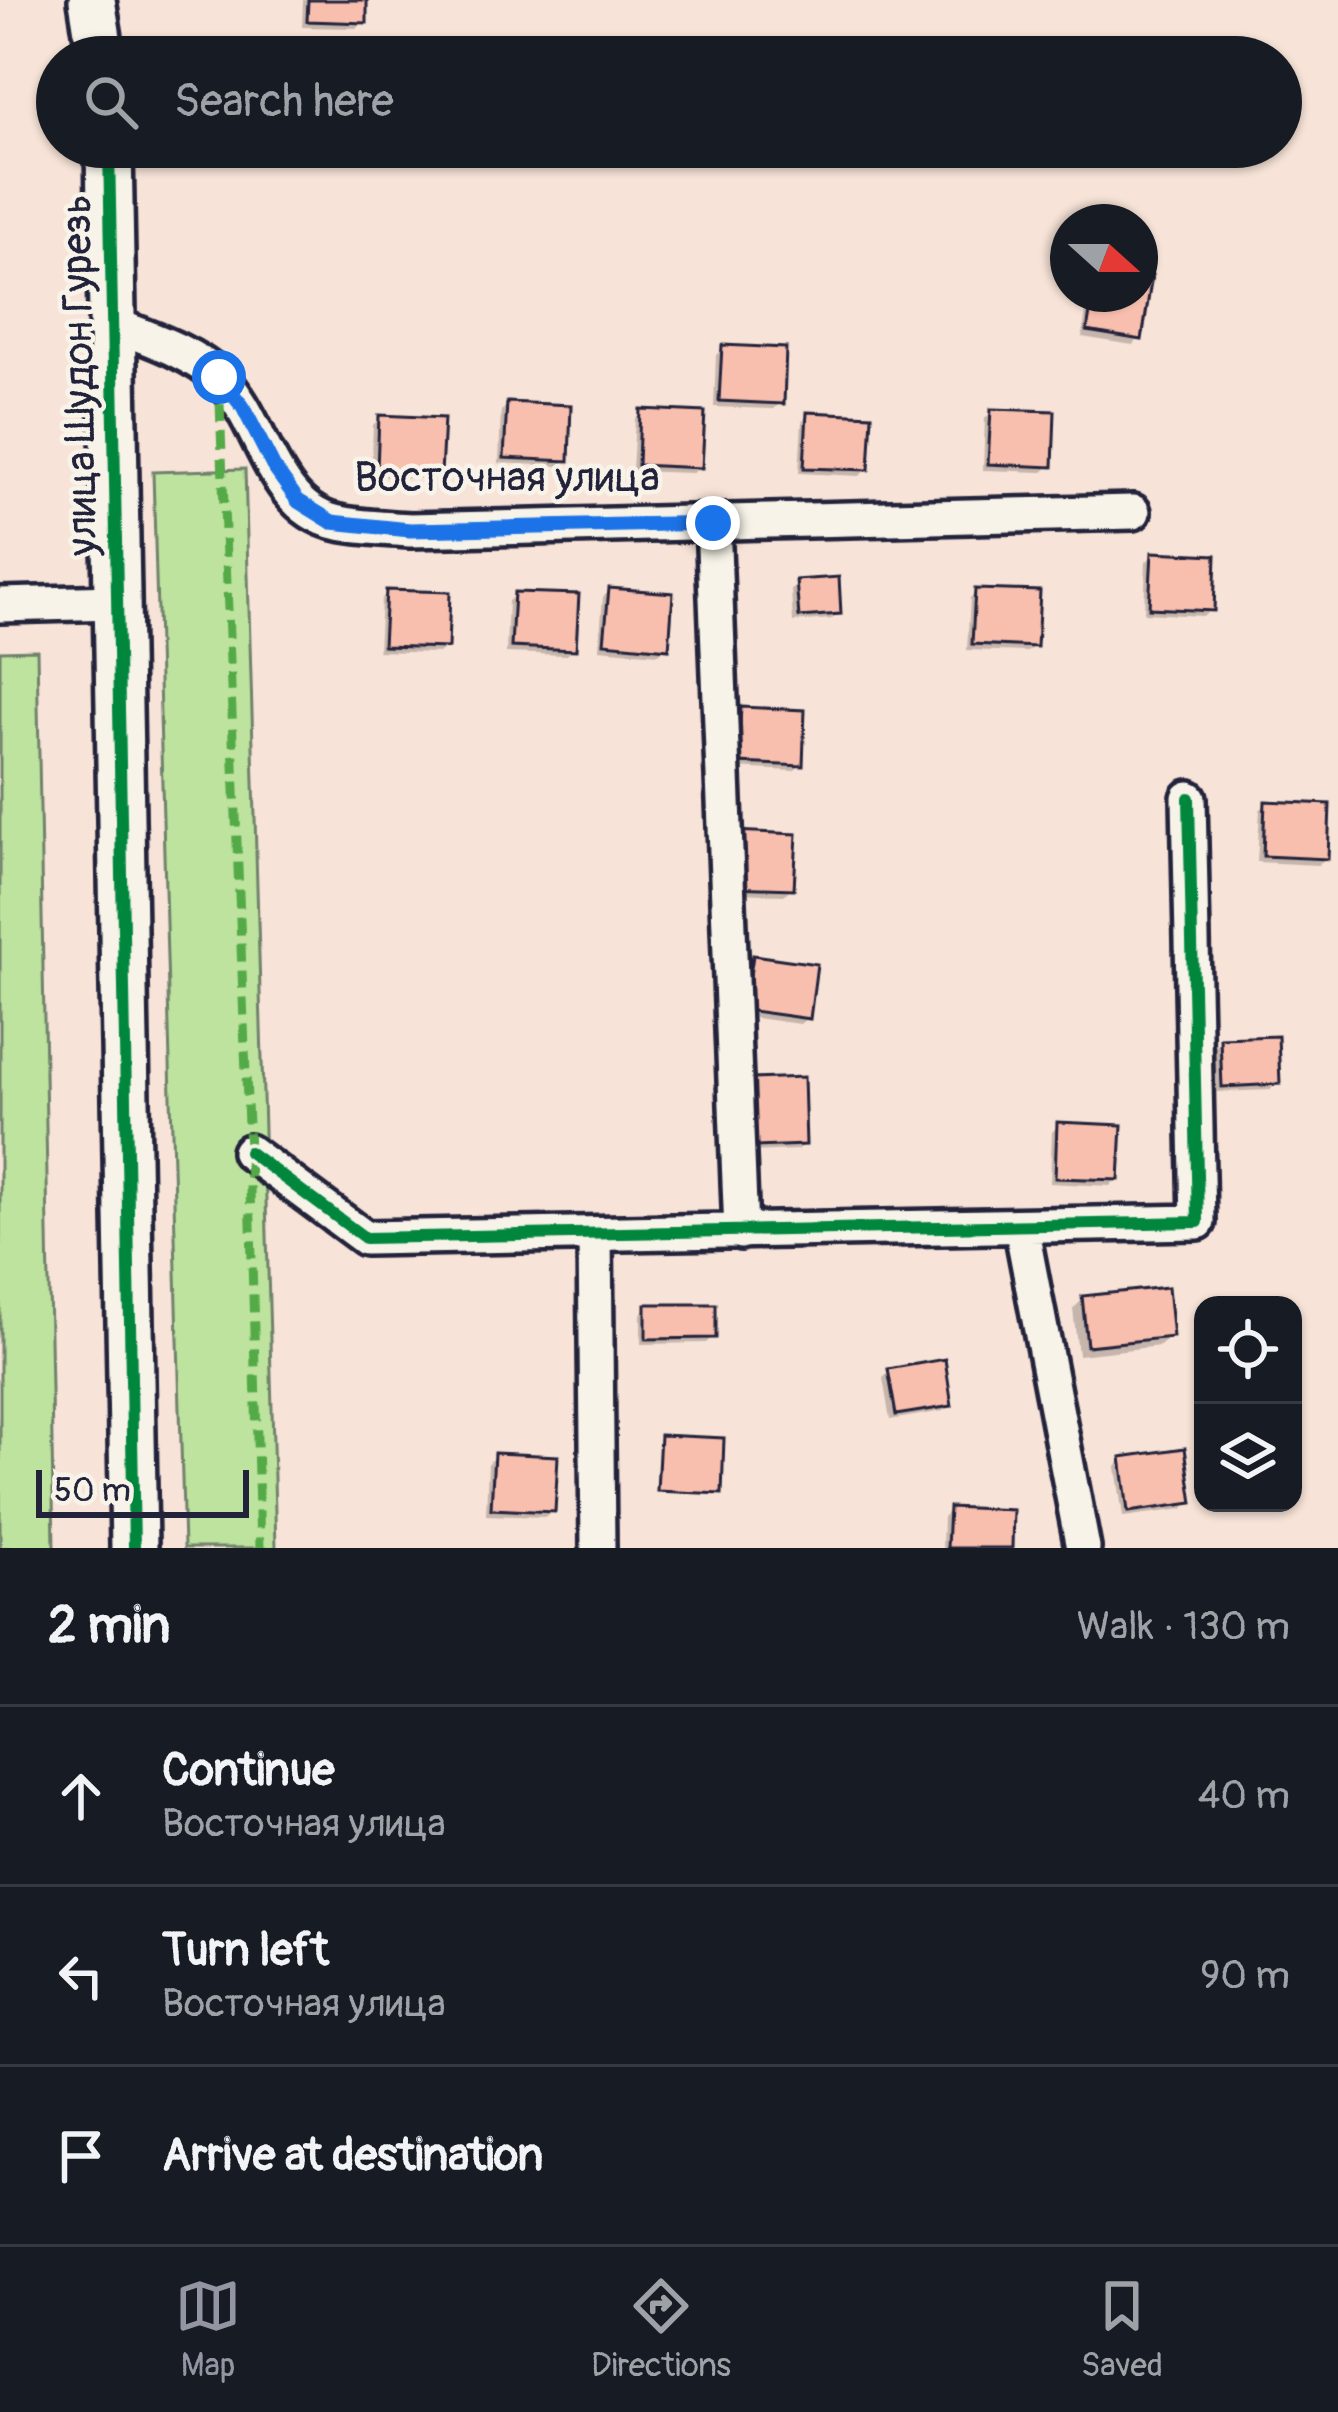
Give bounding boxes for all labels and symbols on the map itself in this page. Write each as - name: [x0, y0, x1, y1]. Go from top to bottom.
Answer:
- street label: улица Шудон Гурезь: [51, 194, 109, 557]
- north arrow: [1050, 204, 1158, 312]
- route start: [192, 350, 246, 404]
- street label: Восточная улица: [354, 452, 660, 504]
- route end: [686, 496, 740, 550]
- scale bar: [36, 1464, 249, 1517]

